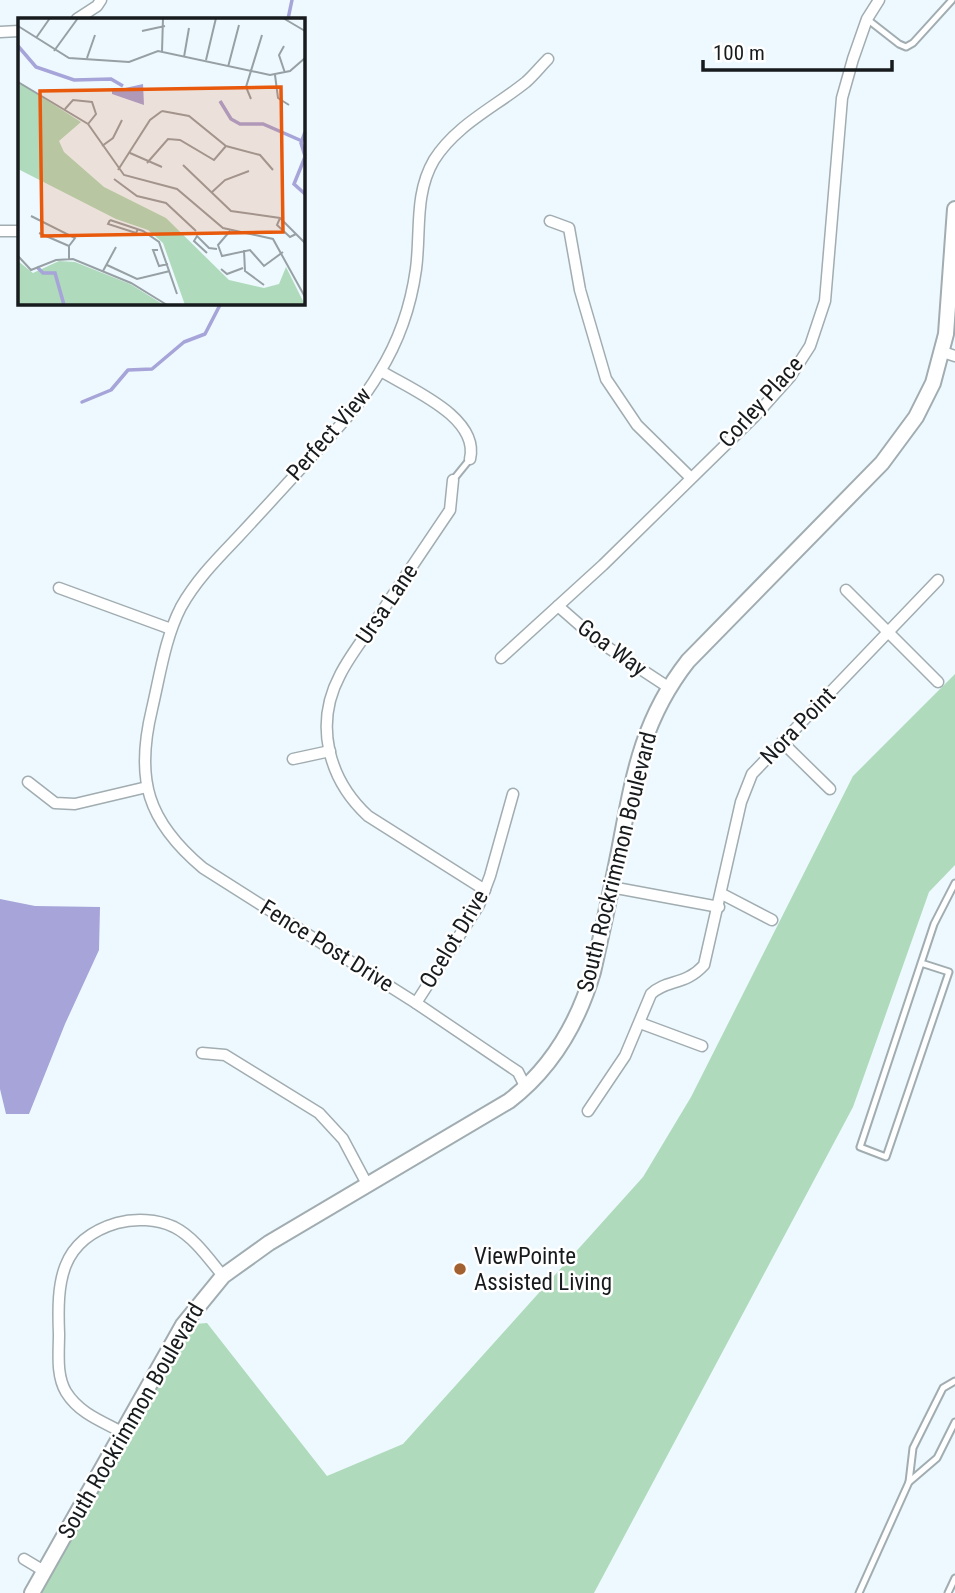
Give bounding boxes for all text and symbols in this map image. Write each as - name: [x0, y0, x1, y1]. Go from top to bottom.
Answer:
- inset map: [18, 18, 304, 304]
- scale bar: [703, 28, 892, 72]
- text: 100 m: [713, 41, 765, 65]
- street label: Corley Place: [713, 351, 809, 453]
- street label: Perfect View: [281, 382, 377, 486]
- street label: Ursa Lane: [350, 559, 424, 649]
- street label: Goa Way: [572, 614, 652, 682]
- street label: Nora Point: [755, 682, 841, 770]
- street label: South Rockrimmon Boulevard: [572, 729, 662, 995]
- street label: Ocelot Drive: [414, 885, 494, 993]
- street label: Fence Post Drive: [255, 894, 399, 998]
- place label: ViewPointe Assisted Living: [474, 1243, 612, 1296]
- marker: ViewPointe Assisted Living: [452, 1261, 468, 1277]
- street label: South Rockrimmon Boulevard: [52, 1298, 210, 1544]

